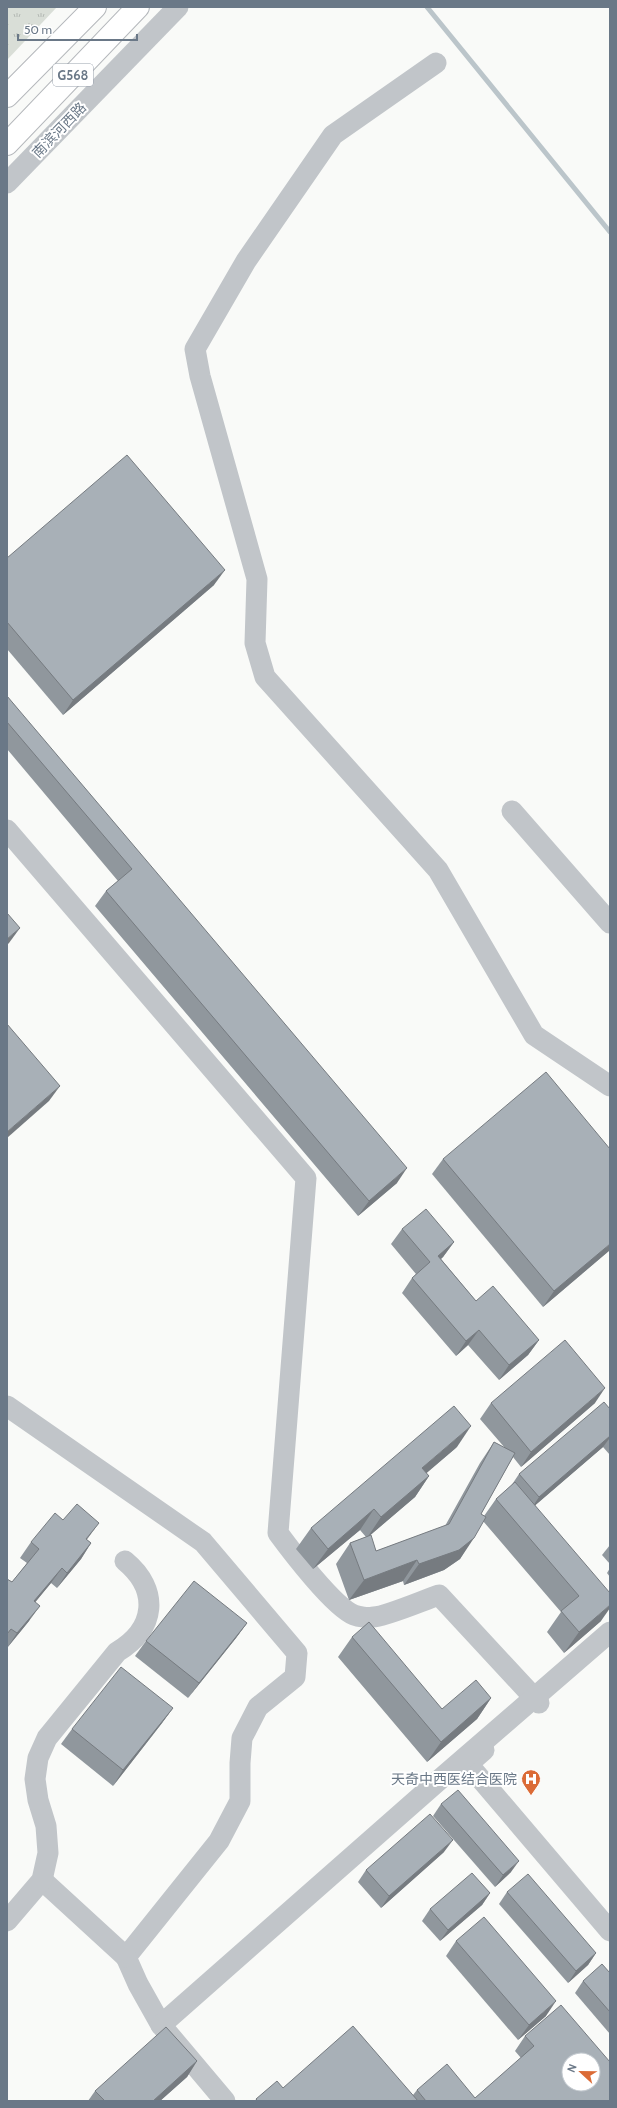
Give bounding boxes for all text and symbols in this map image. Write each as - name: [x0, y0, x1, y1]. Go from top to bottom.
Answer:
- scale bar: [18, 16, 137, 42]
- text: 50 m: [24, 22, 52, 37]
- road number: G568: [53, 64, 93, 86]
- street label: 南滨河西路: [28, 99, 90, 161]
- hospital icon: 天奇中西医结合医院: [520, 1768, 542, 1796]
- place label: 天奇中西医结合医院: [391, 1770, 517, 1788]
- north arrow: [561, 2052, 601, 2092]
- text: N: [564, 2062, 580, 2074]

